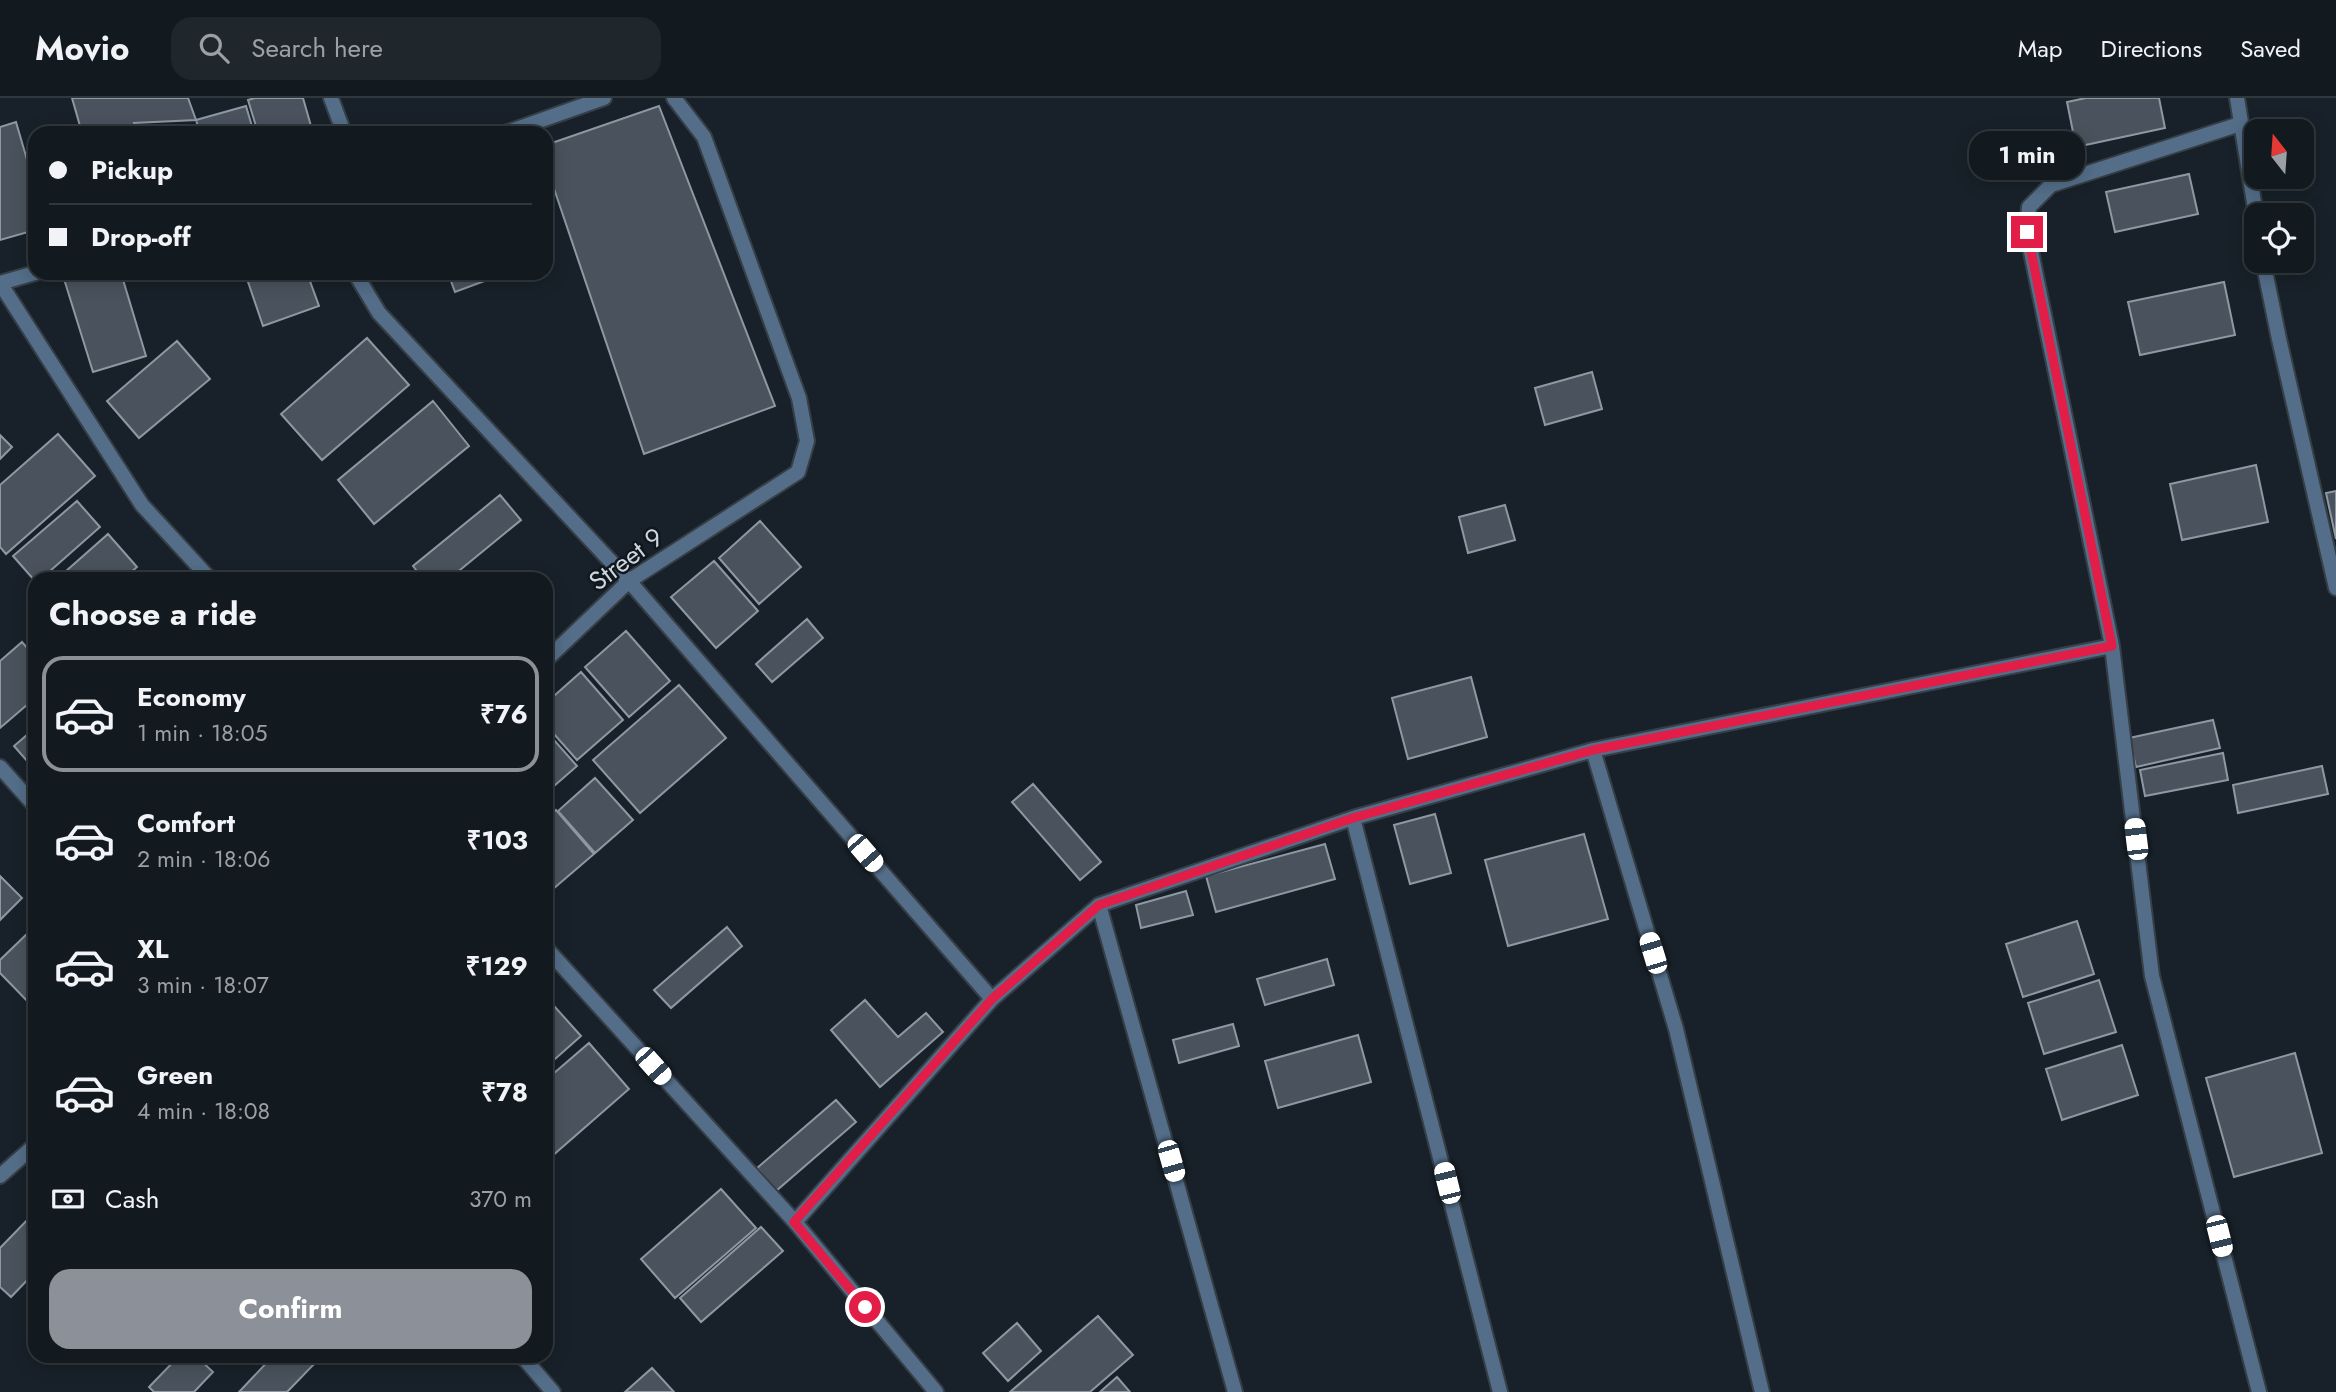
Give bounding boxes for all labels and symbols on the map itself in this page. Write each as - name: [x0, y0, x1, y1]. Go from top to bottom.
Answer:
- north arrow: [2244, 119, 2314, 189]
- callout: 1 min: [1969, 130, 2085, 180]
- route end: [2011, 216, 2043, 248]
- street label: Street 9: [581, 518, 671, 600]
- car: [2124, 817, 2149, 861]
- car: [844, 830, 887, 876]
- car: [1637, 930, 1670, 976]
- car: [632, 1043, 675, 1089]
- car: [1156, 1138, 1187, 1184]
- car: [1432, 1160, 1463, 1206]
- car: [2204, 1213, 2235, 1259]
- route start: [849, 1291, 881, 1323]

